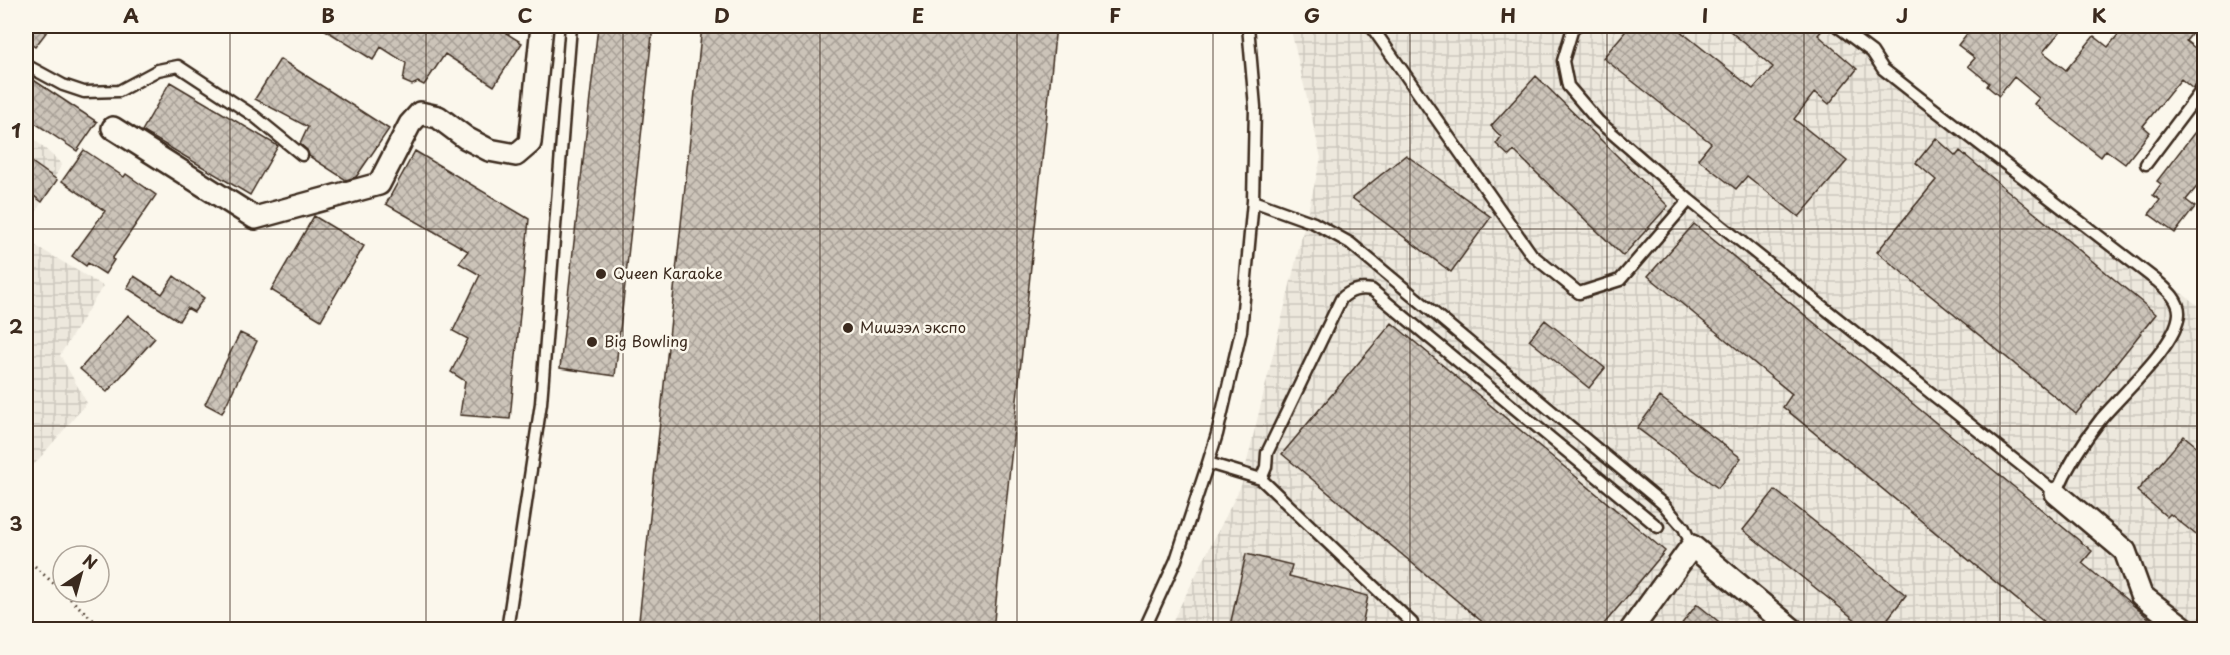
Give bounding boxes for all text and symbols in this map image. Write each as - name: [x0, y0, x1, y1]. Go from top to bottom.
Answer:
- text: A: [123, 0, 139, 30]
- text: B: [321, 0, 335, 30]
- text: C: [517, 0, 533, 30]
- text: D: [714, 0, 730, 30]
- text: E: [912, 0, 924, 30]
- text: F: [1109, 0, 1121, 30]
- text: G: [1304, 0, 1320, 30]
- text: H: [1500, 0, 1516, 30]
- text: I: [1702, 0, 1708, 30]
- text: J: [1896, 0, 1908, 30]
- text: K: [2092, 0, 2107, 30]
- text: 1: [11, 115, 21, 145]
- place label: Queen Karaoke: [613, 261, 723, 284]
- marker: Queen Karaoke: [594, 267, 608, 281]
- text: 2: [9, 311, 23, 341]
- place label: Мишээл экспо: [860, 315, 966, 338]
- marker: Мишээл экспо: [841, 321, 855, 335]
- place label: Big Bowling: [604, 329, 688, 352]
- marker: Big Bowling: [585, 335, 599, 349]
- text: 3: [9, 508, 23, 538]
- north arrow: [51, 544, 111, 604]
- text: N: [78, 548, 103, 574]

